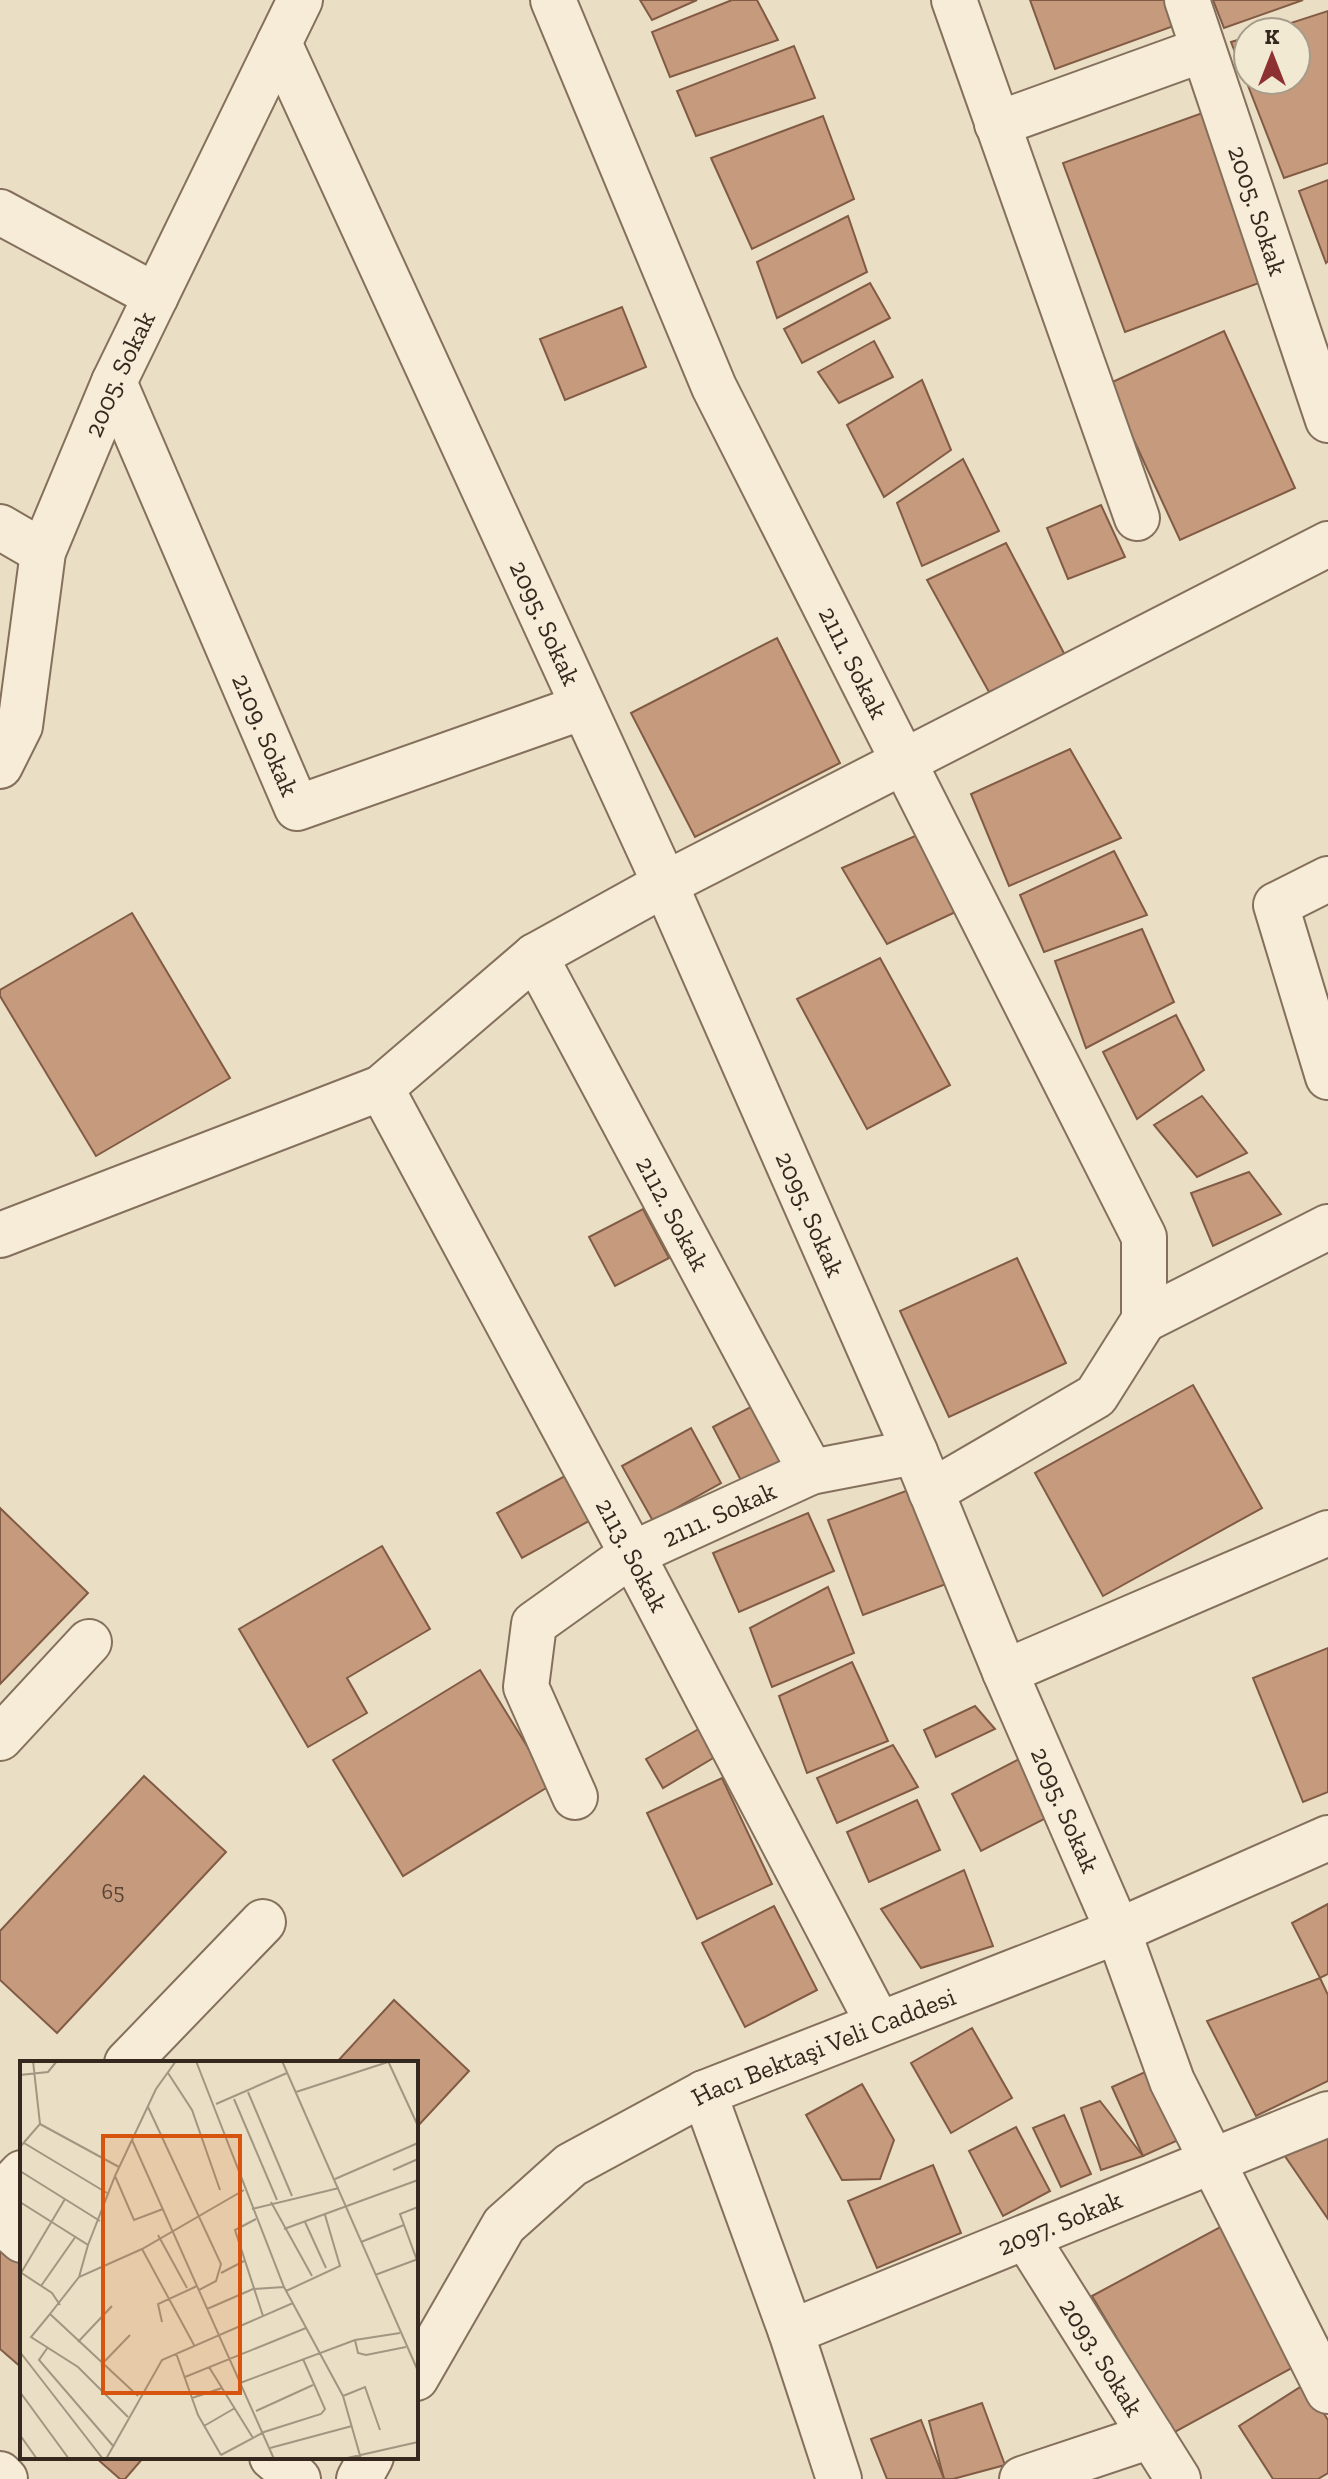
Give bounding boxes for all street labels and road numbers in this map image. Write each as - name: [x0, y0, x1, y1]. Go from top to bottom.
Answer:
- street label: 2005. Sokak: [1221, 141, 1294, 280]
- street label: 2005. Sokak: [77, 305, 162, 442]
- street label: 2095. Sokak: [503, 555, 588, 691]
- street label: 2111. Sokak: [812, 601, 895, 725]
- street label: 2109. Sokak: [225, 669, 306, 801]
- street label: 2095. Sokak: [769, 1146, 852, 1282]
- street label: 2112. Sokak: [629, 1151, 717, 1277]
- street label: 2111. Sokak: [657, 1474, 781, 1554]
- street label: 2113. Sokak: [589, 1492, 676, 1618]
- street label: 2095. Sokak: [1024, 1742, 1107, 1878]
- street label: Hacı Bektaşi Veli Caddesi: [686, 1980, 960, 2113]
- street label: 2097. Sokak: [993, 2183, 1127, 2262]
- street label: 2093. Sokak: [1053, 2292, 1151, 2423]

